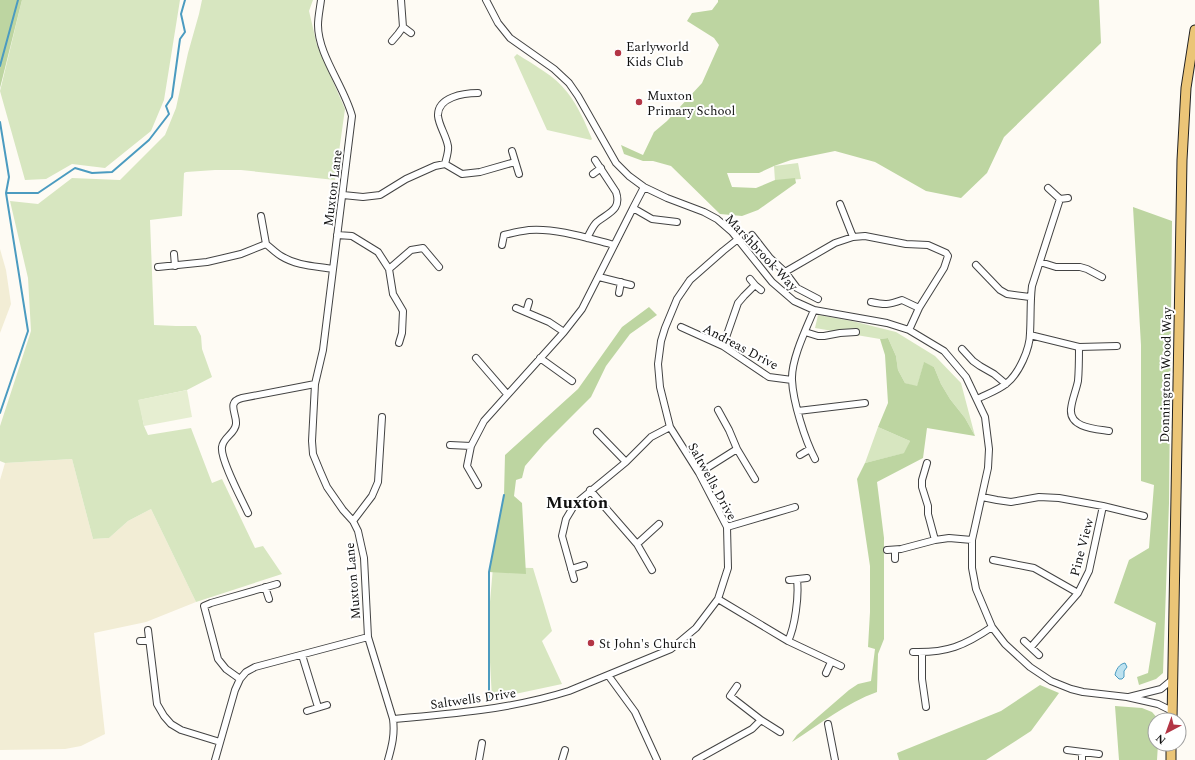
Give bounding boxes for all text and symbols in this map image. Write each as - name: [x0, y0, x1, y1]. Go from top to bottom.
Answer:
- place label: Earlyworld Kids Club: [626, 37, 689, 72]
- marker: Earlyworld Kids Club: [613, 48, 623, 58]
- place label: Muxton Primary School: [647, 86, 736, 121]
- marker: Muxton Primary School: [634, 97, 644, 107]
- street label: Muxton Lane: [318, 149, 348, 228]
- street label: Marshbrook Way: [720, 210, 803, 296]
- street label: Donnington Wood Way: [1155, 306, 1177, 443]
- street label: Andreas Drive: [699, 319, 782, 375]
- street label: Saltwells Drive: [682, 439, 742, 524]
- district label: Muxton: [546, 490, 609, 516]
- street label: Pine View: [1065, 515, 1100, 578]
- street label: Muxton Lane: [340, 542, 366, 620]
- place label: St John's Church: [599, 634, 697, 654]
- marker: St John's Church: [586, 638, 596, 648]
- street label: Saltwells Drive: [429, 683, 517, 715]
- north arrow: [1147, 712, 1187, 752]
- text: N: [1152, 730, 1170, 749]

